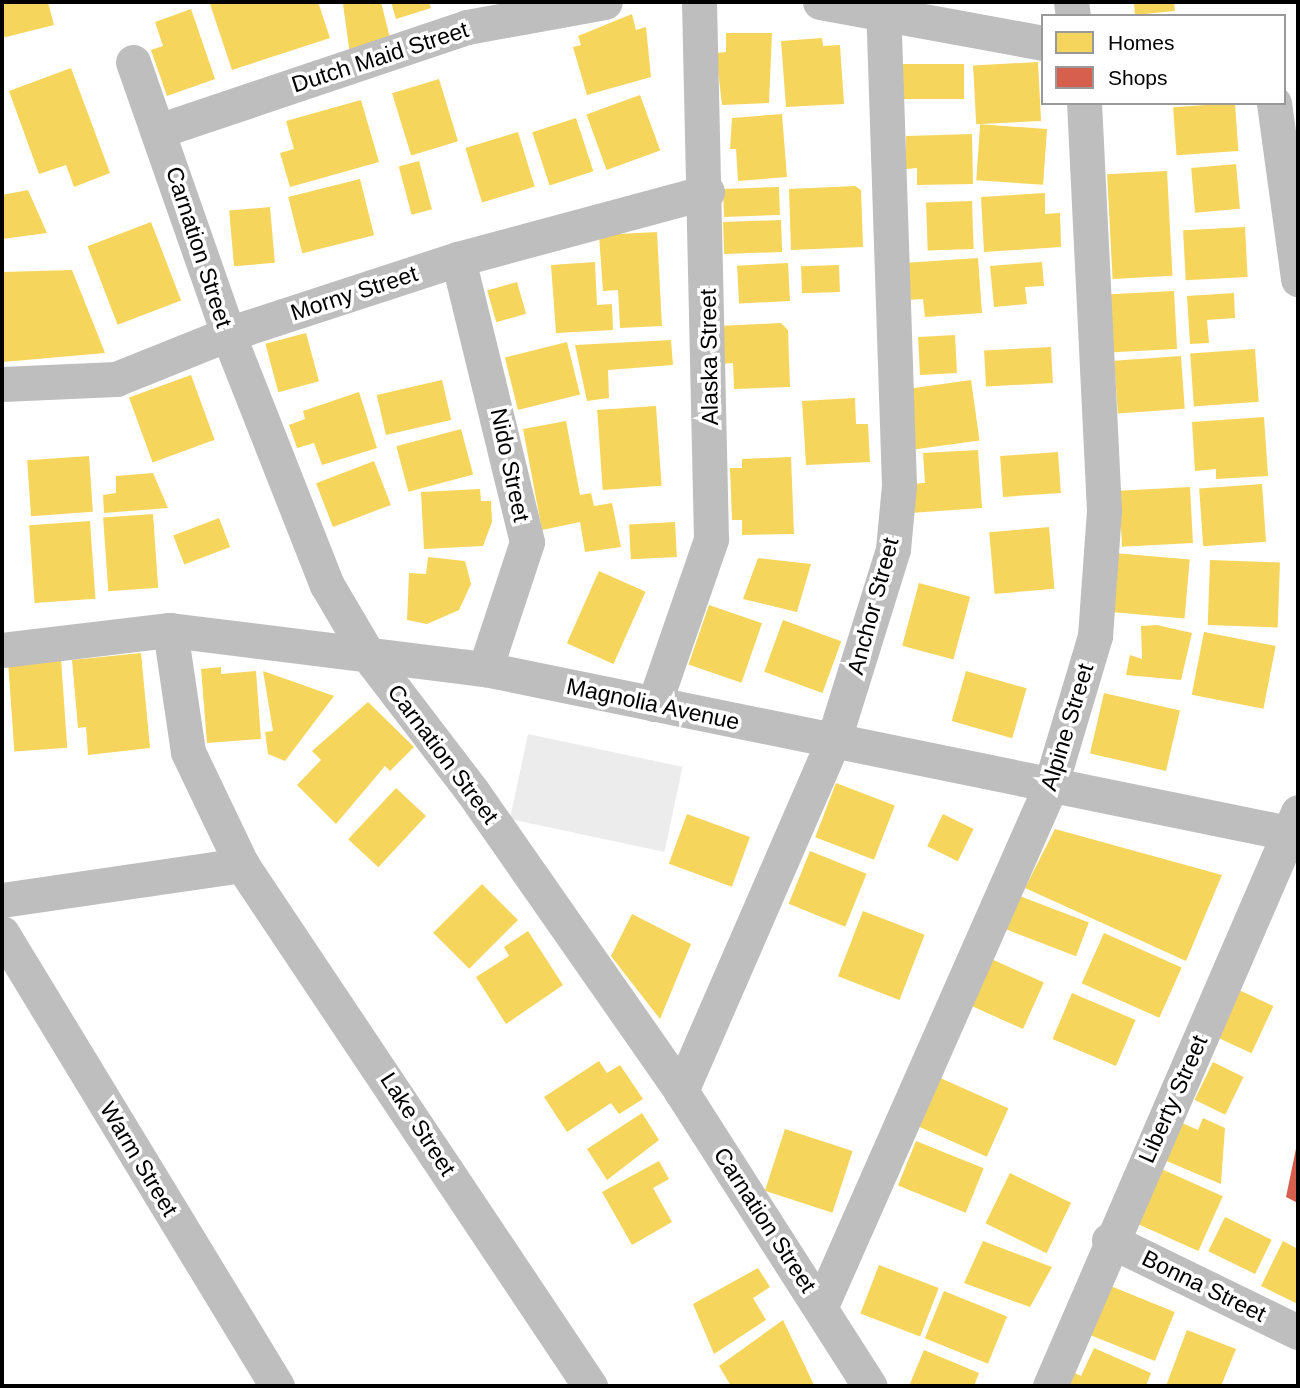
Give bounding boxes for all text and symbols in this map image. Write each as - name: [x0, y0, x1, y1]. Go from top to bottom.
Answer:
- legend: [1041, 14, 1286, 105]
- street label: Dutch Maid Street: [288, 15, 472, 99]
- text: Homes: [1108, 31, 1175, 54]
- text: Shops: [1108, 66, 1168, 89]
- street label: Carnation Street: [160, 163, 238, 331]
- street label: Morny Street: [287, 260, 421, 326]
- street label: Alaska Street: [694, 288, 724, 426]
- street label: Nido Street: [485, 406, 535, 524]
- street label: Anchor Street: [841, 535, 905, 677]
- street label: Alpine Street: [1035, 660, 1099, 794]
- street label: Magnolia Avenue: [563, 672, 743, 736]
- street label: Carnation Street: [382, 679, 504, 829]
- street label: Liberty Street: [1133, 1031, 1213, 1167]
- street label: Lake Street: [374, 1067, 462, 1181]
- street label: Warm Street: [94, 1097, 184, 1221]
- street label: Carnation Street: [708, 1142, 822, 1298]
- street label: Bonna Street: [1138, 1244, 1270, 1328]

